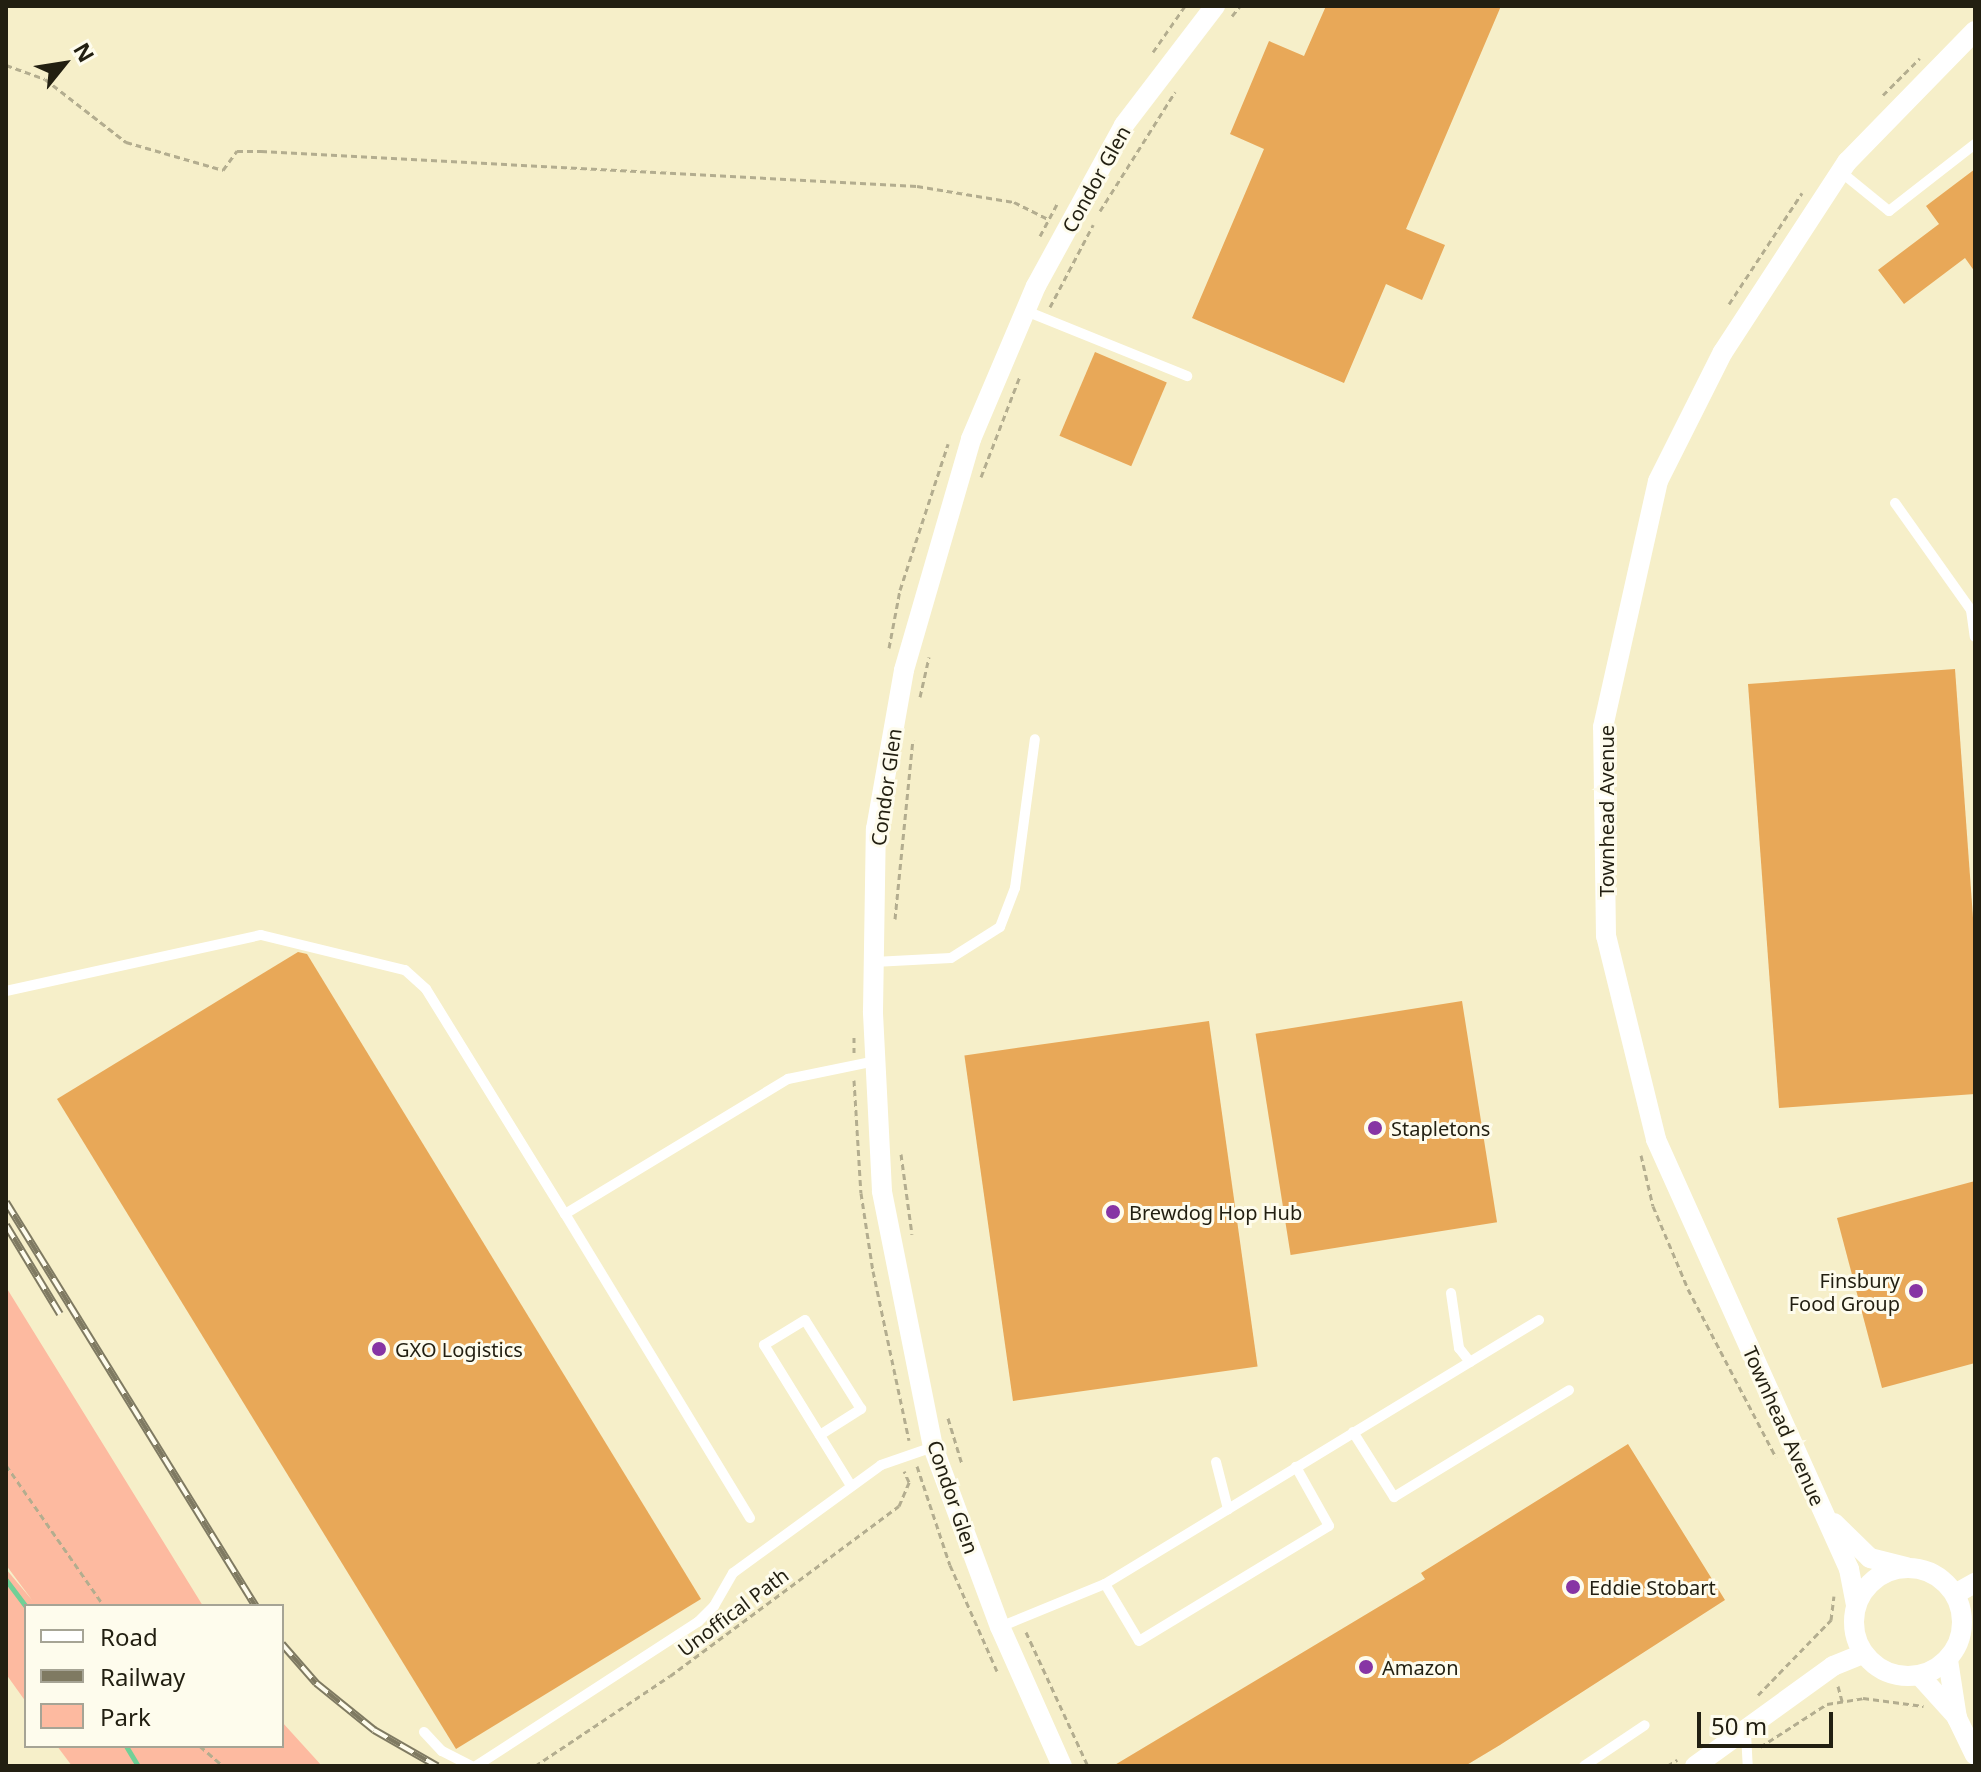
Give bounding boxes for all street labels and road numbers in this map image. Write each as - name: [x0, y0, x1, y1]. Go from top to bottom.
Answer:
- street label: Condor Glen: [1057, 121, 1135, 237]
- street label: Townhead Avenue: [1594, 725, 1618, 897]
- street label: Condor Glen: [866, 727, 906, 847]
- street label: Townhead Avenue: [1738, 1343, 1830, 1509]
- street label: Condor Glen: [922, 1437, 984, 1557]
- street label: Unoffical Path: [673, 1563, 793, 1661]

